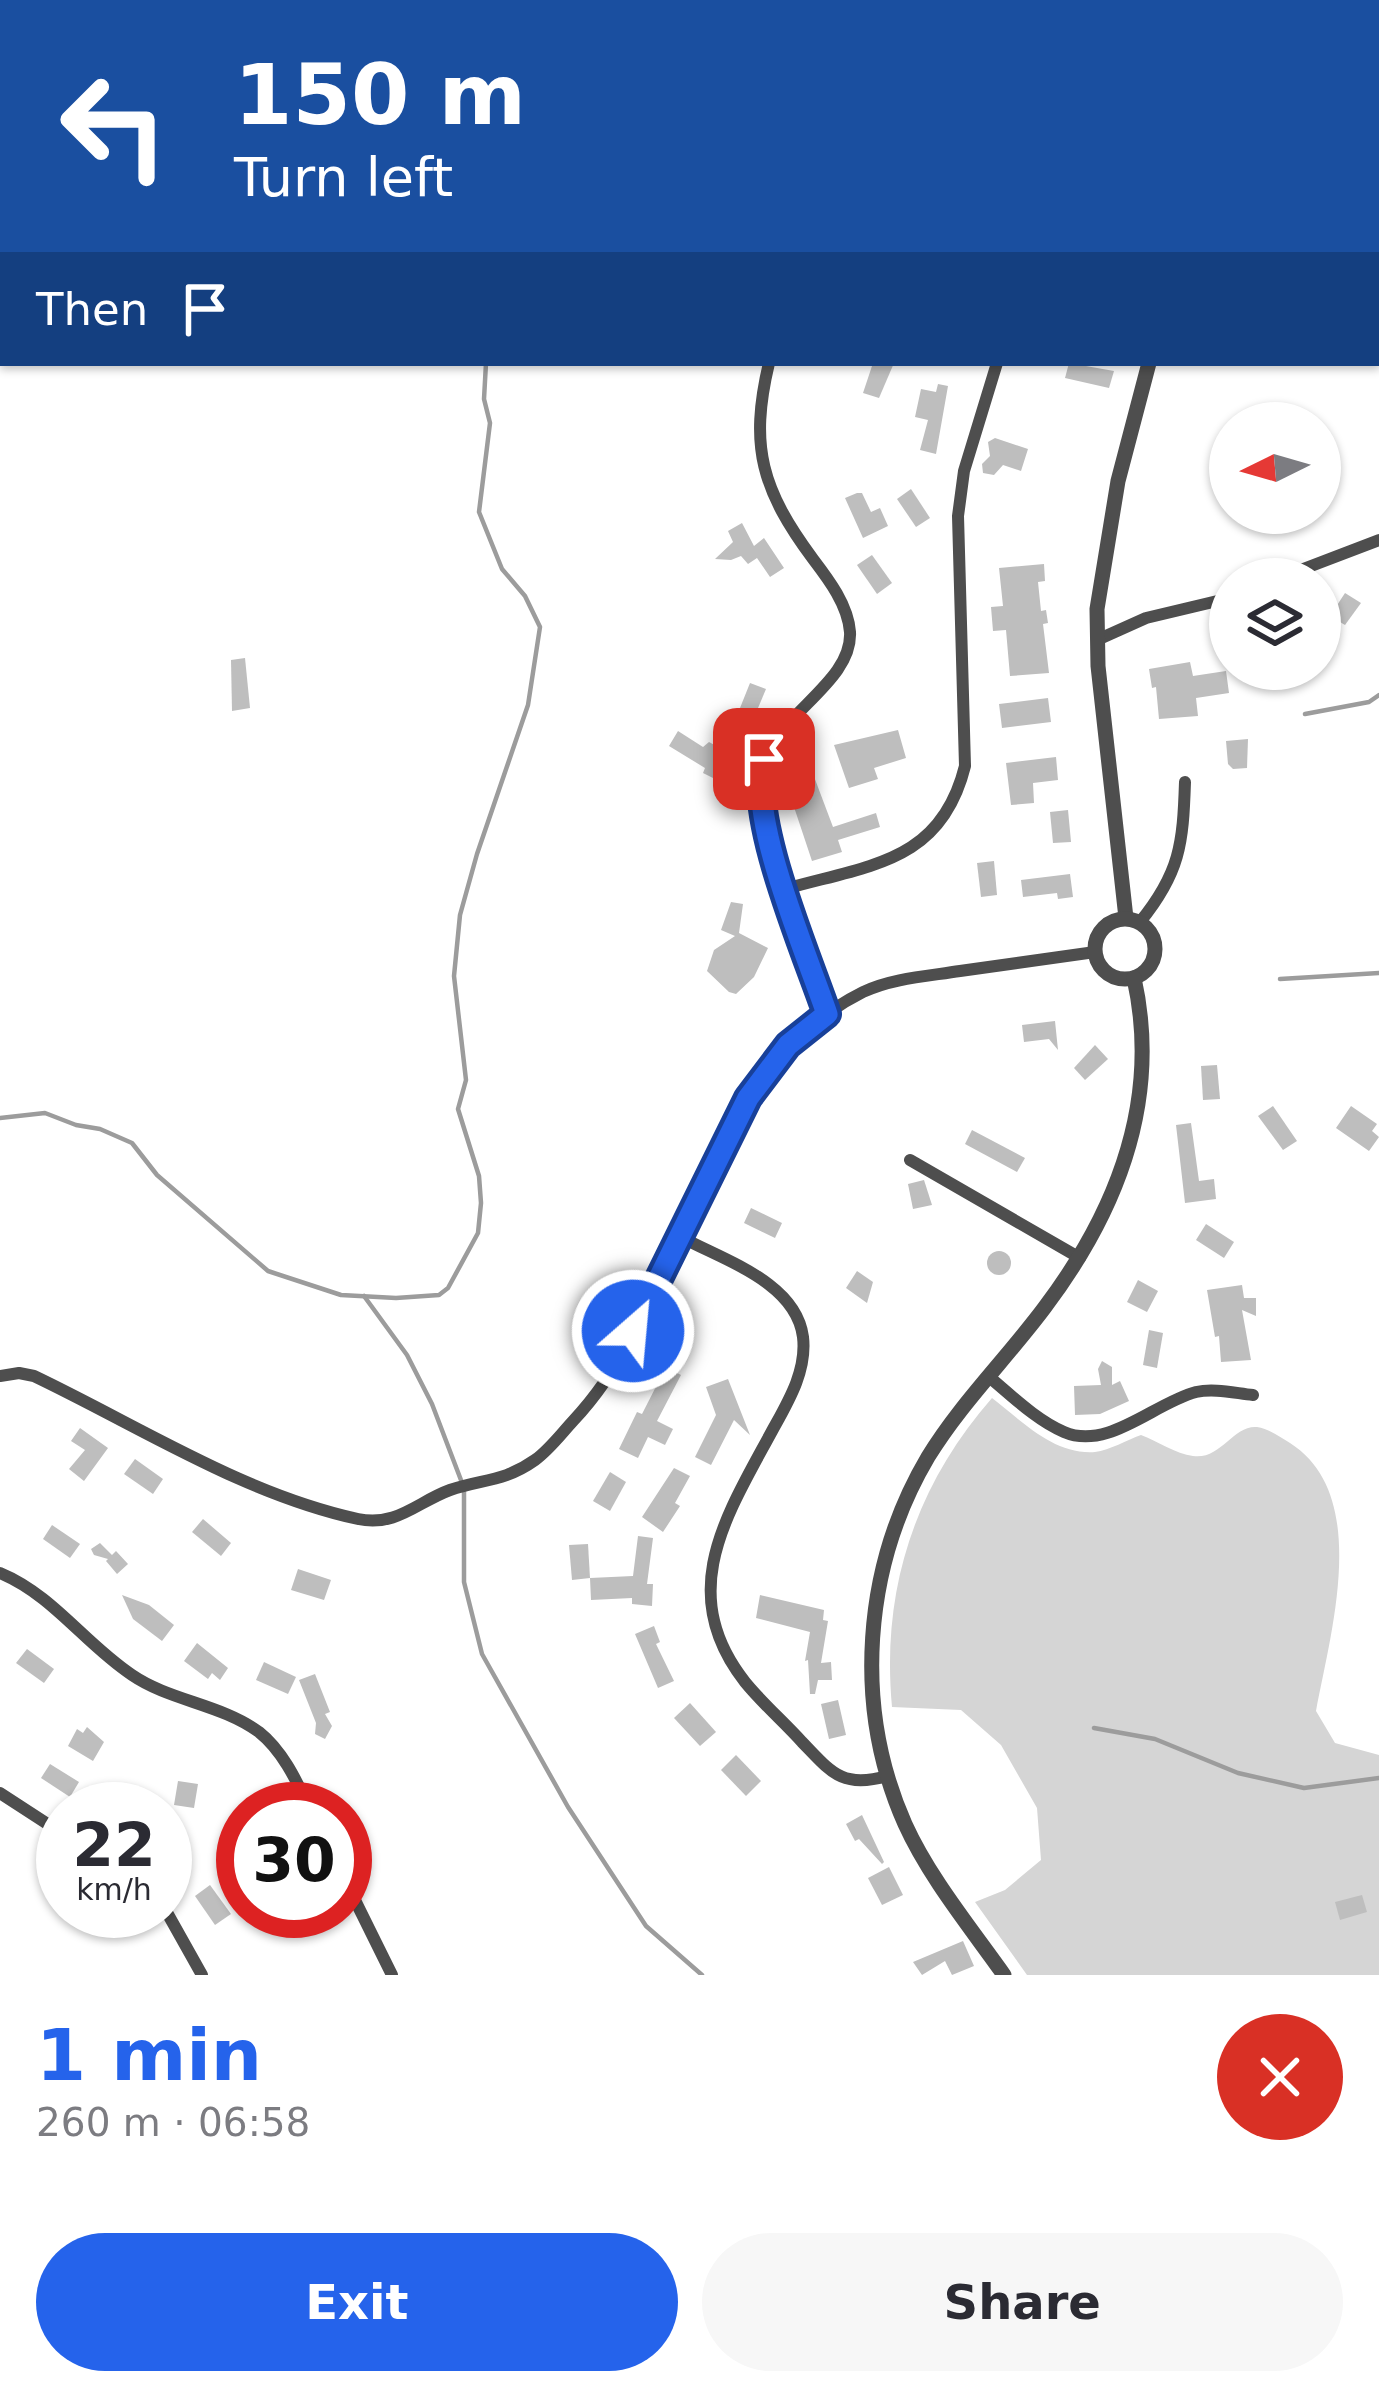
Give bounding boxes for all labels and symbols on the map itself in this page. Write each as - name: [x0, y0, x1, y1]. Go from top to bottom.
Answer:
- north arrow: [1209, 402, 1341, 534]
- pin: [713, 708, 815, 810]
- position arrow: [570, 1268, 696, 1394]
- speed limit sign: 30: [216, 1782, 372, 1938]

